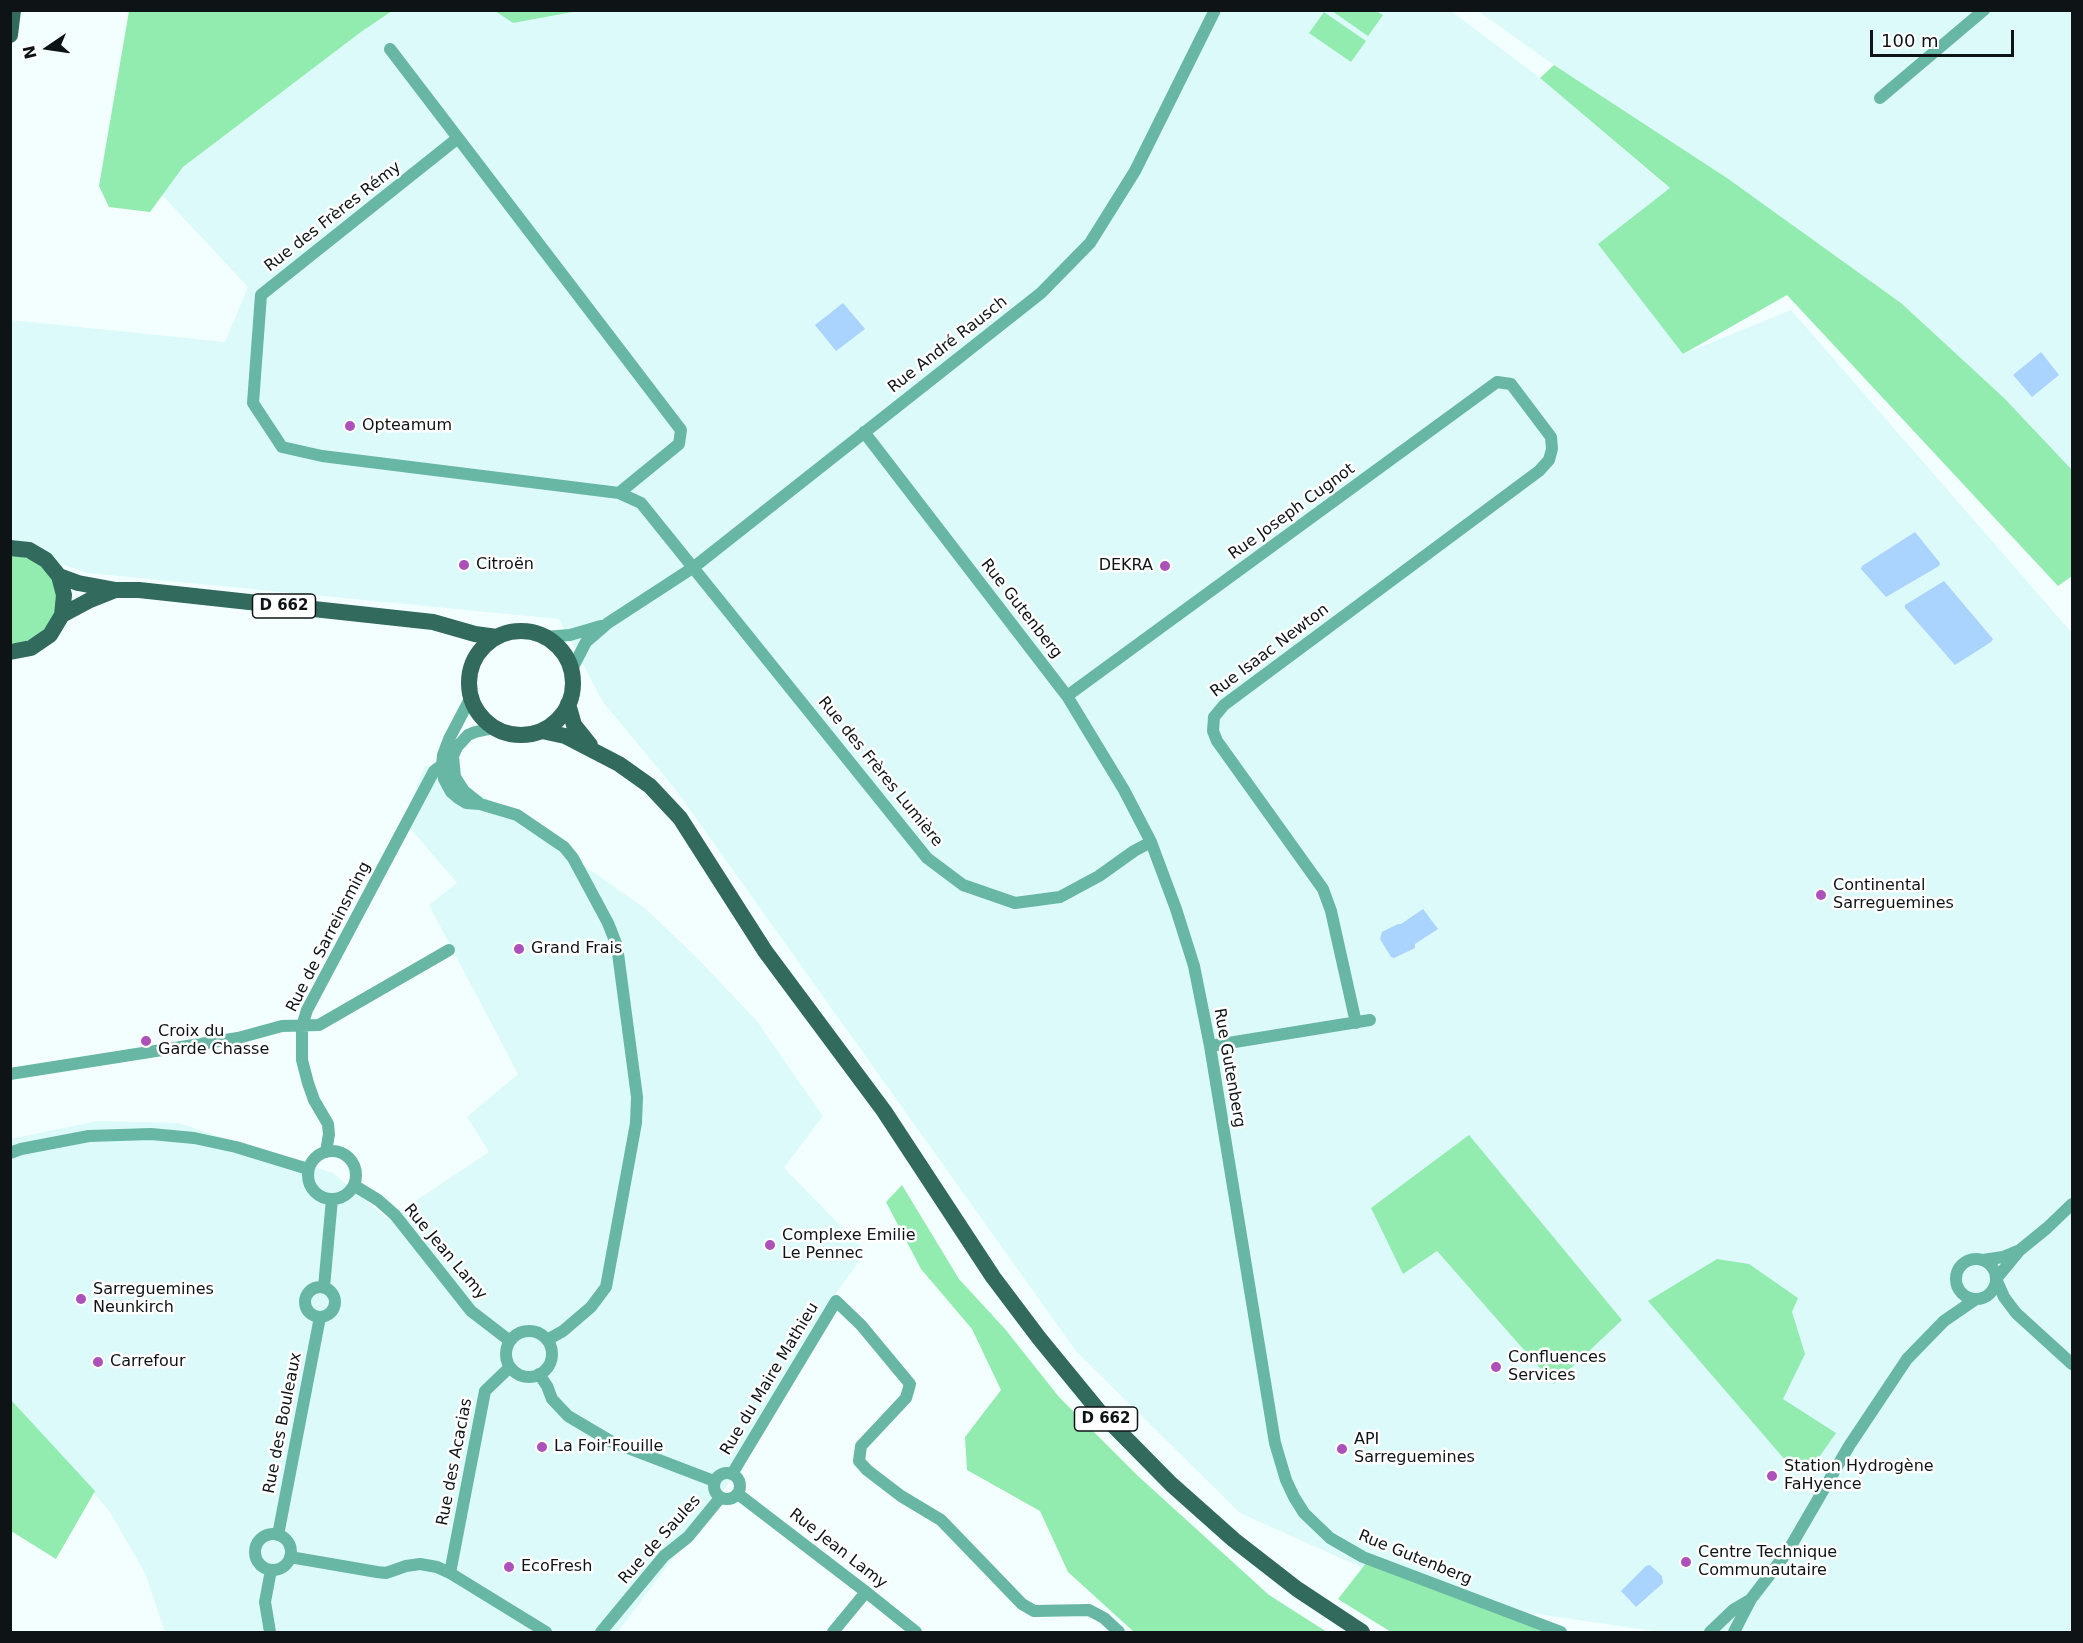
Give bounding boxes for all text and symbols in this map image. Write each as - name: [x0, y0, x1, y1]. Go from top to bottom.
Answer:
- north arrow: [18, 18, 78, 78]
- scale bar: [1873, 18, 2017, 56]
- text: 100 m: [1881, 30, 1939, 51]
- text: N: [19, 44, 41, 61]
- street label: Rue des Frères Rémy: [261, 158, 405, 276]
- street label: Rue André Rausch: [885, 293, 1011, 397]
- place label: Opteamum: [362, 416, 452, 436]
- marker: Opteamum: [343, 419, 357, 433]
- street label: Rue Joseph Cugnot: [1225, 460, 1359, 564]
- place label: Citroën: [476, 555, 534, 575]
- street label: Rue Gutenberg: [976, 556, 1066, 662]
- place label: DEKRA: [1099, 556, 1153, 576]
- marker: Citroën: [457, 558, 471, 572]
- marker: DEKRA: [1158, 559, 1172, 573]
- road number: D 662: [252, 594, 316, 618]
- street label: Rue Isaac Newton: [1207, 600, 1333, 702]
- street label: Rue des Frères Lumière: [814, 693, 946, 851]
- street label: Rue de Sarreinsming: [283, 859, 375, 1015]
- place label: Continental Sarreguemines: [1833, 876, 1954, 914]
- marker: Continental Sarreguemines: [1814, 888, 1828, 902]
- place label: Grand Frais: [531, 939, 622, 959]
- marker: Grand Frais: [512, 942, 526, 956]
- street label: Rue Gutenberg: [1209, 1007, 1249, 1129]
- place label: Croix du Garde Chasse: [158, 1022, 269, 1060]
- marker: Croix du Garde Chasse: [139, 1034, 153, 1048]
- street label: Rue Jean Lamy: [399, 1200, 491, 1304]
- place label: Complexe Emilie Le Pennec: [782, 1226, 915, 1264]
- marker: Complexe Emilie Le Pennec: [763, 1238, 777, 1252]
- place label: Sarreguemines Neunkirch: [93, 1280, 214, 1318]
- marker: Sarreguemines Neunkirch: [74, 1292, 88, 1306]
- street label: Rue du Maire Mathieu: [717, 1299, 823, 1459]
- place label: Confluences Services: [1508, 1348, 1606, 1386]
- street label: Rue des Bouleaux: [260, 1351, 306, 1495]
- place label: Carrefour: [110, 1352, 185, 1372]
- marker: Carrefour: [91, 1355, 105, 1369]
- marker: Confluences Services: [1489, 1360, 1503, 1374]
- street label: Rue des Acacias: [433, 1397, 477, 1527]
- road number: D 662: [1074, 1407, 1138, 1431]
- place label: API Sarreguemines: [1354, 1430, 1475, 1468]
- place label: La Foir'Fouille: [554, 1437, 663, 1457]
- marker: La Foir'Fouille: [535, 1440, 549, 1454]
- marker: API Sarreguemines: [1335, 1442, 1349, 1456]
- place label: Station Hydrogène FaHyence: [1784, 1457, 1934, 1495]
- marker: Station Hydrogène FaHyence: [1765, 1469, 1779, 1483]
- street label: Rue de Saules: [615, 1491, 705, 1589]
- street label: Rue Jean Lamy: [785, 1505, 891, 1593]
- street label: Rue Gutenberg: [1355, 1526, 1475, 1590]
- place label: Centre Technique Communautaire: [1698, 1543, 1837, 1581]
- marker: Centre Technique Communautaire: [1679, 1555, 1693, 1569]
- place label: EcoFresh: [521, 1557, 592, 1577]
- marker: EcoFresh: [502, 1560, 516, 1574]

